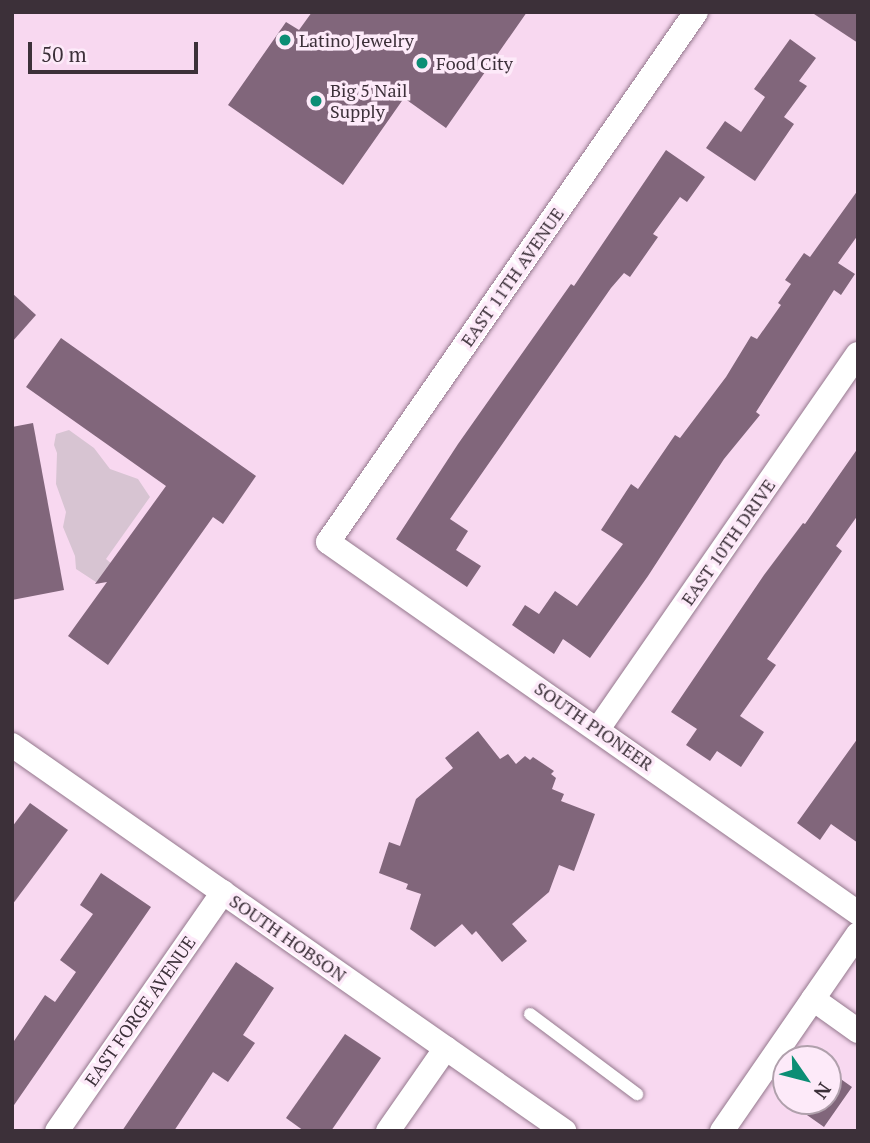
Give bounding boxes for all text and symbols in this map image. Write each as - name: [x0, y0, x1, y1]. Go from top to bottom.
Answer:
- scale bar: [32, 28, 201, 72]
- place label: Latino Jewelry: [299, 29, 414, 51]
- marker: Latino Jewelry: [277, 32, 293, 48]
- text: 50 m: [41, 40, 87, 68]
- place label: Food City: [436, 52, 513, 74]
- marker: Food City: [414, 55, 430, 71]
- place label: Big 5 Nail Supply: [330, 80, 407, 122]
- marker: Big 5 Nail Supply: [308, 93, 324, 109]
- street label: EAST 11TH AVENUE: [456, 203, 568, 351]
- street label: EAST 10TH DRIVE: [676, 475, 780, 609]
- street label: SOUTH PIONEER: [531, 677, 657, 775]
- street label: SOUTH HOBSON: [226, 890, 350, 986]
- street label: EAST FORGE AVENUE: [80, 932, 200, 1090]
- north arrow: [772, 1045, 842, 1115]
- text: N: [809, 1078, 837, 1104]

